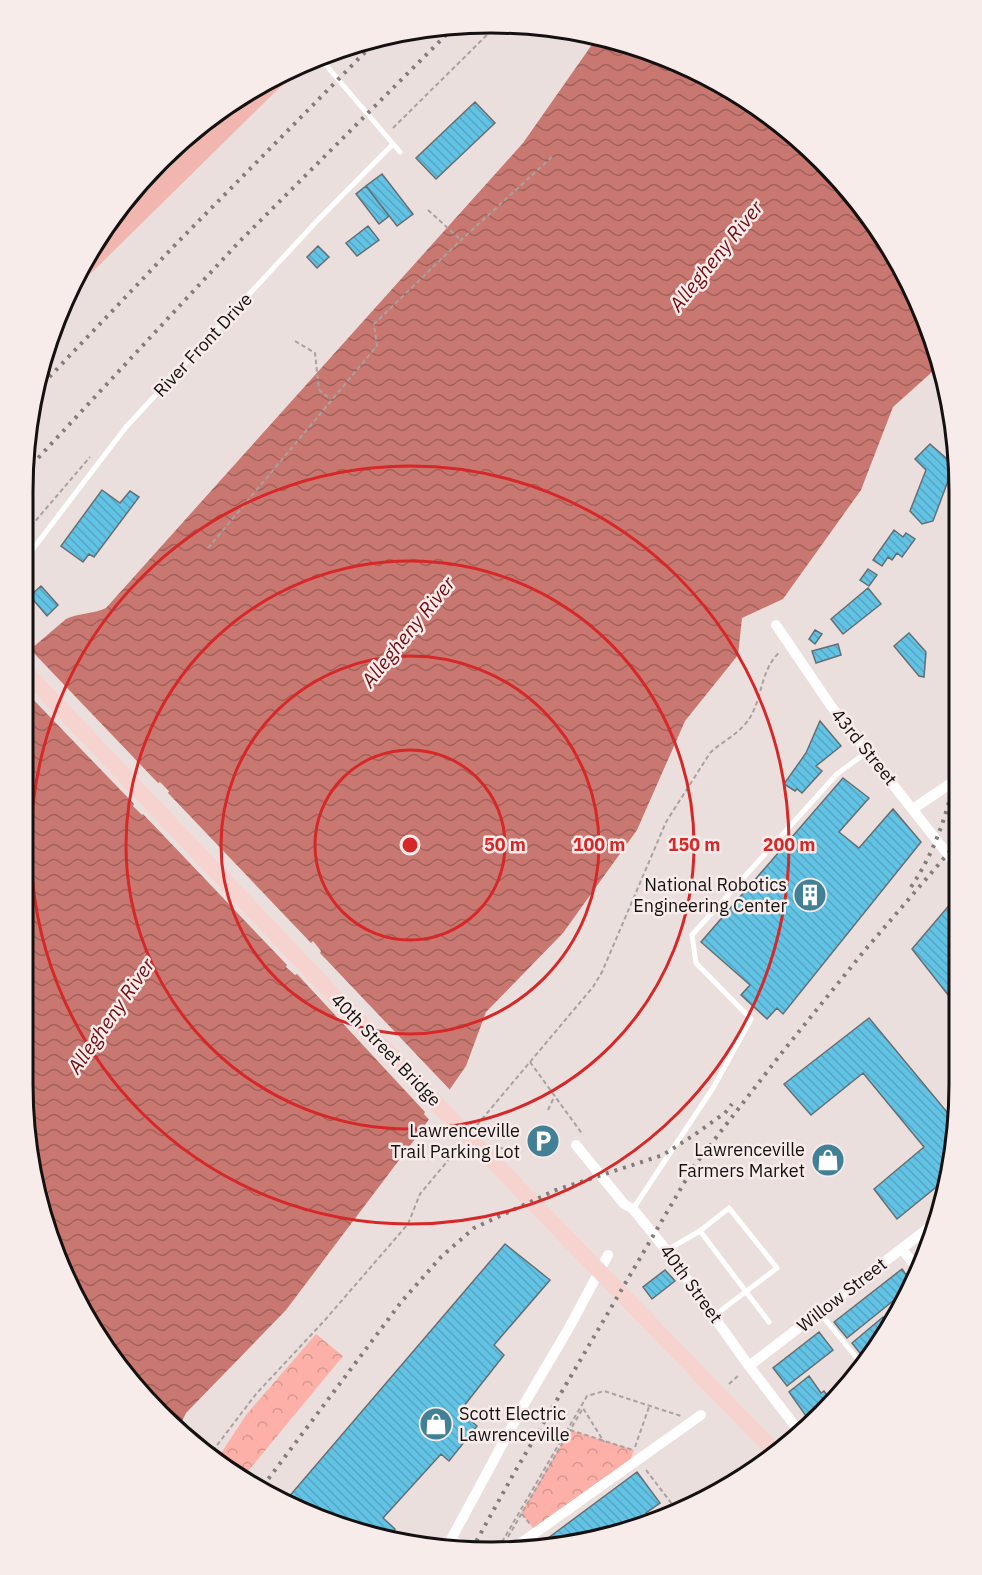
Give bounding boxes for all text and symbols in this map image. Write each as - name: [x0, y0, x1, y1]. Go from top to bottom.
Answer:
- water label: Allegheny River: [662, 194, 769, 317]
- street label: River Front Drive: [148, 288, 257, 402]
- water label: Allegheny River: [354, 570, 461, 693]
- street label: 43rd Street: [826, 704, 902, 790]
- text: 50 m: [484, 833, 526, 856]
- text: 100 m: [573, 833, 625, 856]
- text: 150 m: [668, 833, 720, 856]
- text: 200 m: [763, 833, 815, 856]
- centre of rings: [400, 835, 420, 855]
- place label: National Robotics Engineering Center: [633, 873, 787, 917]
- building icon: National Robotics Engineering Center: [792, 877, 828, 913]
- water label: Allegheny River: [60, 952, 161, 1080]
- street label: 40th Street Bridge: [326, 988, 446, 1111]
- place label: Lawrenceville Trail Parking Lot: [391, 1119, 520, 1163]
- parking icon: Lawrenceville Trail Parking Lot: [525, 1123, 561, 1159]
- place label: Lawrenceville Farmers Market: [678, 1138, 805, 1182]
- shop icon: Lawrenceville Farmers Market: [810, 1142, 846, 1178]
- street label: 40th Street: [655, 1240, 728, 1328]
- street label: Willow Street: [792, 1252, 891, 1337]
- place label: Scott Electric Lawrenceville: [459, 1402, 570, 1446]
- shop icon: Scott Electric Lawrenceville: [418, 1406, 454, 1442]

